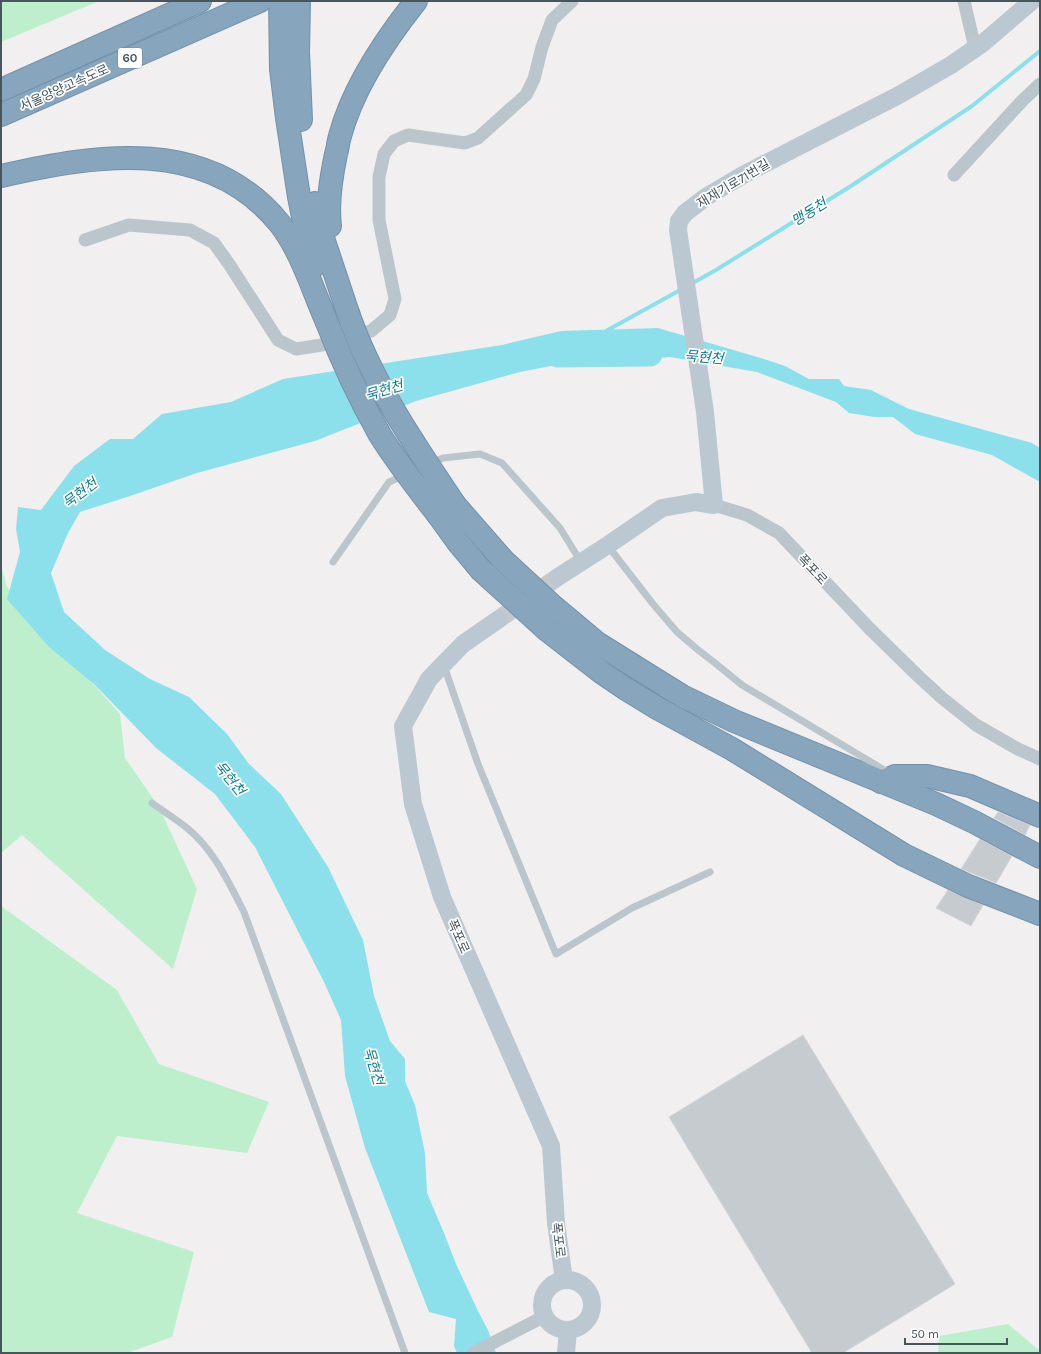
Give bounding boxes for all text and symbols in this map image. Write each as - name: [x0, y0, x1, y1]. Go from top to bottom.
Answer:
- road number: 60: [118, 48, 142, 68]
- street label: 서울양양고속도로: [17, 61, 111, 114]
- street label: 재재기로71번길: [694, 156, 772, 211]
- water label: 맹동천: [788, 194, 831, 230]
- water label: 묵현천: [684, 347, 725, 368]
- water label: 묵현천: [363, 377, 406, 404]
- water label: 묵현천: [60, 474, 102, 512]
- street label: 폭포로: [795, 551, 830, 588]
- water label: 묵현천: [211, 758, 249, 800]
- street label: 폭포로: [444, 917, 473, 956]
- water label: 묵현천: [360, 1045, 387, 1088]
- street label: 폭포로: [549, 1221, 568, 1259]
- scale bar: [905, 1320, 1007, 1346]
- text: 50 m: [911, 1327, 939, 1341]

